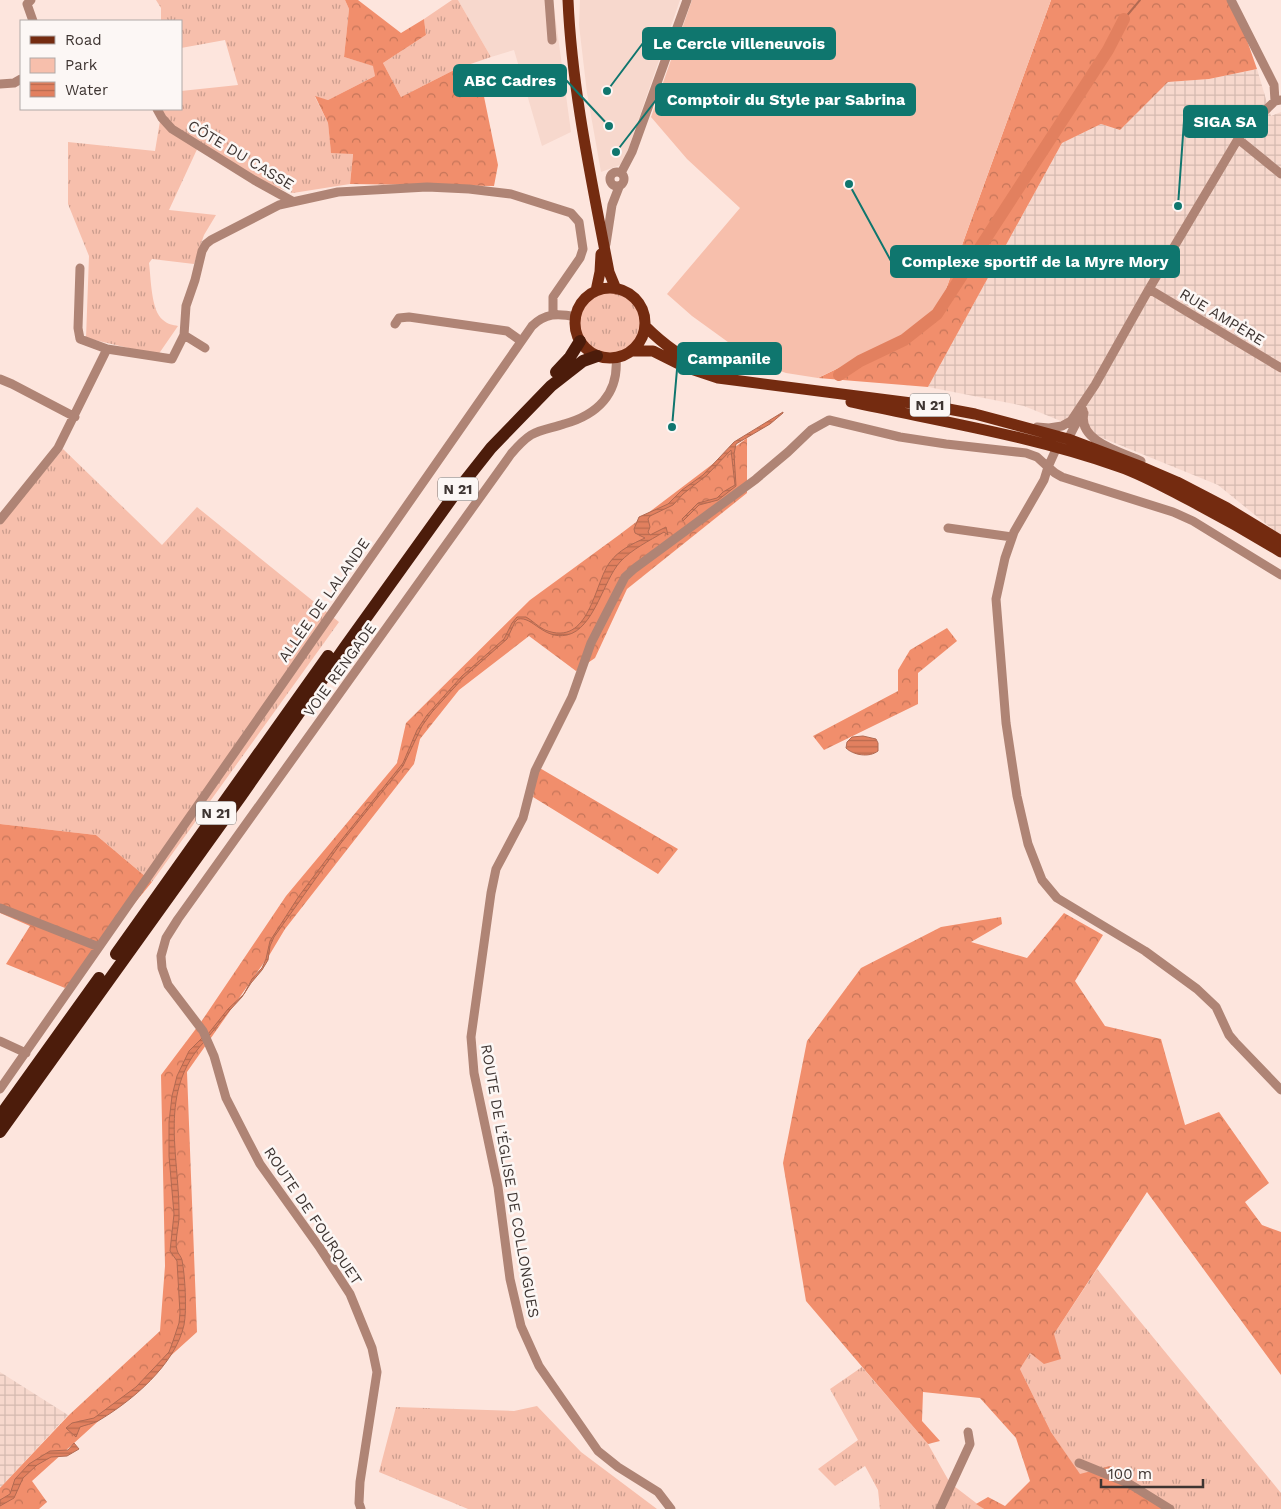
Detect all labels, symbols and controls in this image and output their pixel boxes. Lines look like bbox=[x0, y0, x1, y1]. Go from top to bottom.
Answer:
legend bbox=[20, 20, 182, 110]
callout: Le Cercle villeneuvois bbox=[643, 28, 835, 59]
text: Road bbox=[65, 31, 102, 49]
text: Le Cercle villeneuvois bbox=[653, 34, 826, 53]
text: Park bbox=[65, 56, 98, 74]
callout: ABC Cadres bbox=[454, 65, 566, 96]
text: ABC Cadres bbox=[464, 71, 556, 90]
text: Water bbox=[65, 81, 108, 99]
callout: Comptoir du Style par Sabrina bbox=[656, 84, 915, 115]
text: Comptoir du Style par Sabrina bbox=[667, 90, 906, 109]
callout: SIGA SA bbox=[1184, 106, 1267, 137]
text: SIGA SA bbox=[1193, 112, 1257, 131]
street label: CÔTE DU CASSE bbox=[185, 115, 298, 194]
callout: Complexe sportif de la Myre Mory bbox=[891, 246, 1179, 277]
text: Complexe sportif de la Myre Mory bbox=[901, 252, 1169, 271]
street label: RUE AMPÈRE bbox=[1176, 285, 1268, 349]
callout: Campanile bbox=[678, 343, 781, 374]
text: Campanile bbox=[687, 349, 771, 368]
road number: N 21 bbox=[910, 394, 950, 416]
road number: N 21 bbox=[438, 478, 478, 500]
street label: ALLÉE DE LALANDE bbox=[275, 535, 373, 665]
street label: VOIE RENGADE bbox=[300, 620, 380, 720]
road number: N 21 bbox=[196, 801, 236, 824]
street label: ROUTE DE L’ÉGLISE DE COLLONGUES bbox=[477, 1043, 543, 1319]
street label: ROUTE DE FOURQUET bbox=[260, 1144, 366, 1288]
scale bar bbox=[1101, 1456, 1204, 1488]
text: 100 m bbox=[1108, 1465, 1152, 1483]

